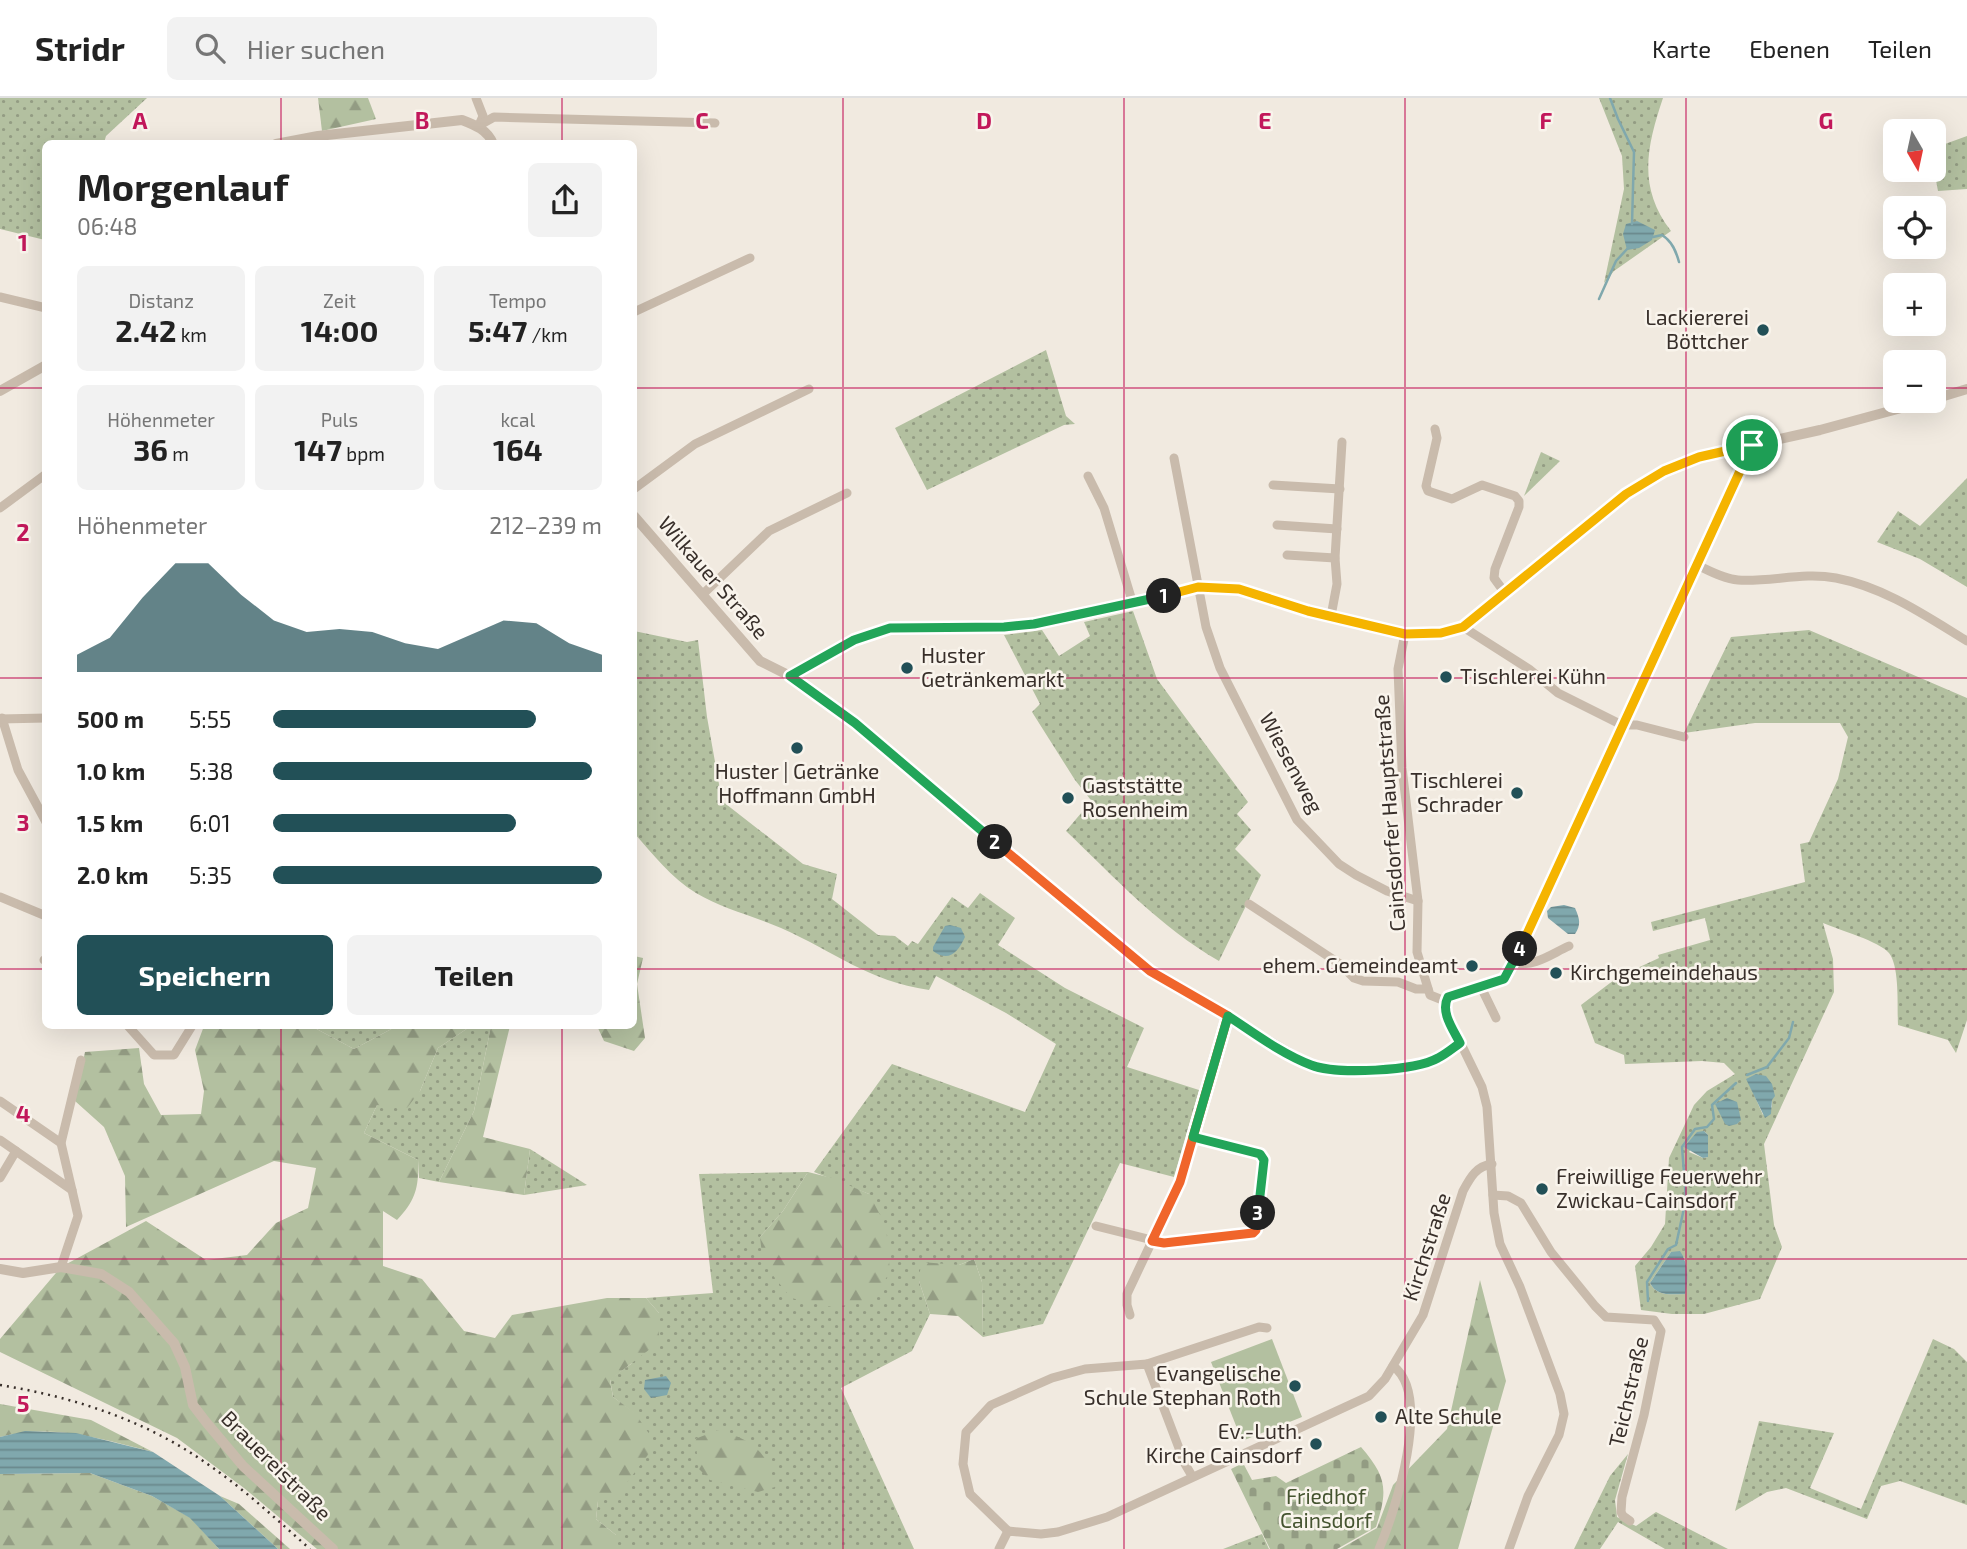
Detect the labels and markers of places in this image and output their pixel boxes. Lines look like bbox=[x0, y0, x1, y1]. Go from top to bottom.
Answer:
place label: Lackiererei Böttcher bbox=[1645, 304, 1750, 353]
marker: Lackiererei Böttcher bbox=[1755, 322, 1771, 338]
pin bbox=[1722, 415, 1782, 475]
pin: 1 bbox=[1146, 578, 1182, 614]
place label: Huster Getränkemarkt bbox=[921, 642, 1064, 691]
marker: Huster Getränkemarkt bbox=[899, 660, 915, 676]
place label: Tischlerei Kühn bbox=[1460, 663, 1606, 688]
marker: Tischlerei Kühn bbox=[1438, 669, 1454, 685]
marker: Huster | Getränke Hoffmann GmbH bbox=[789, 740, 805, 756]
place label: Huster | Getränke Hoffmann GmbH bbox=[715, 758, 879, 807]
place label: Tischlerei Schrader bbox=[1410, 767, 1504, 816]
place label: Gaststätte Rosenheim bbox=[1082, 772, 1188, 821]
marker: Tischlerei Schrader bbox=[1509, 785, 1525, 801]
marker: Gaststätte Rosenheim bbox=[1060, 790, 1076, 806]
pin: 2 bbox=[978, 824, 1012, 860]
pin: 4 bbox=[1502, 932, 1538, 966]
place label: ehem. Gemeindeamt bbox=[1263, 952, 1458, 977]
marker: ehem. Gemeindeamt bbox=[1464, 958, 1480, 974]
place label: Kirchgemeindehaus bbox=[1570, 959, 1758, 984]
marker: Kirchgemeindehaus bbox=[1548, 965, 1564, 981]
place label: Freiwillige Feuerwehr Zwickau-Cainsdorf bbox=[1556, 1163, 1763, 1212]
marker: Freiwillige Feuerwehr Zwickau-Cainsdorf bbox=[1534, 1181, 1550, 1197]
pin: 3 bbox=[1240, 1196, 1276, 1230]
place label: Evangelische Schule Stephan Roth bbox=[1084, 1360, 1281, 1409]
marker: Evangelische Schule Stephan Roth bbox=[1287, 1378, 1303, 1394]
place label: Alte Schule bbox=[1395, 1403, 1502, 1428]
marker: Alte Schule bbox=[1373, 1409, 1389, 1425]
place label: Ev.-Luth. Kirche Cainsdorf bbox=[1146, 1418, 1303, 1467]
marker: Ev.-Luth. Kirche Cainsdorf bbox=[1308, 1436, 1324, 1452]

